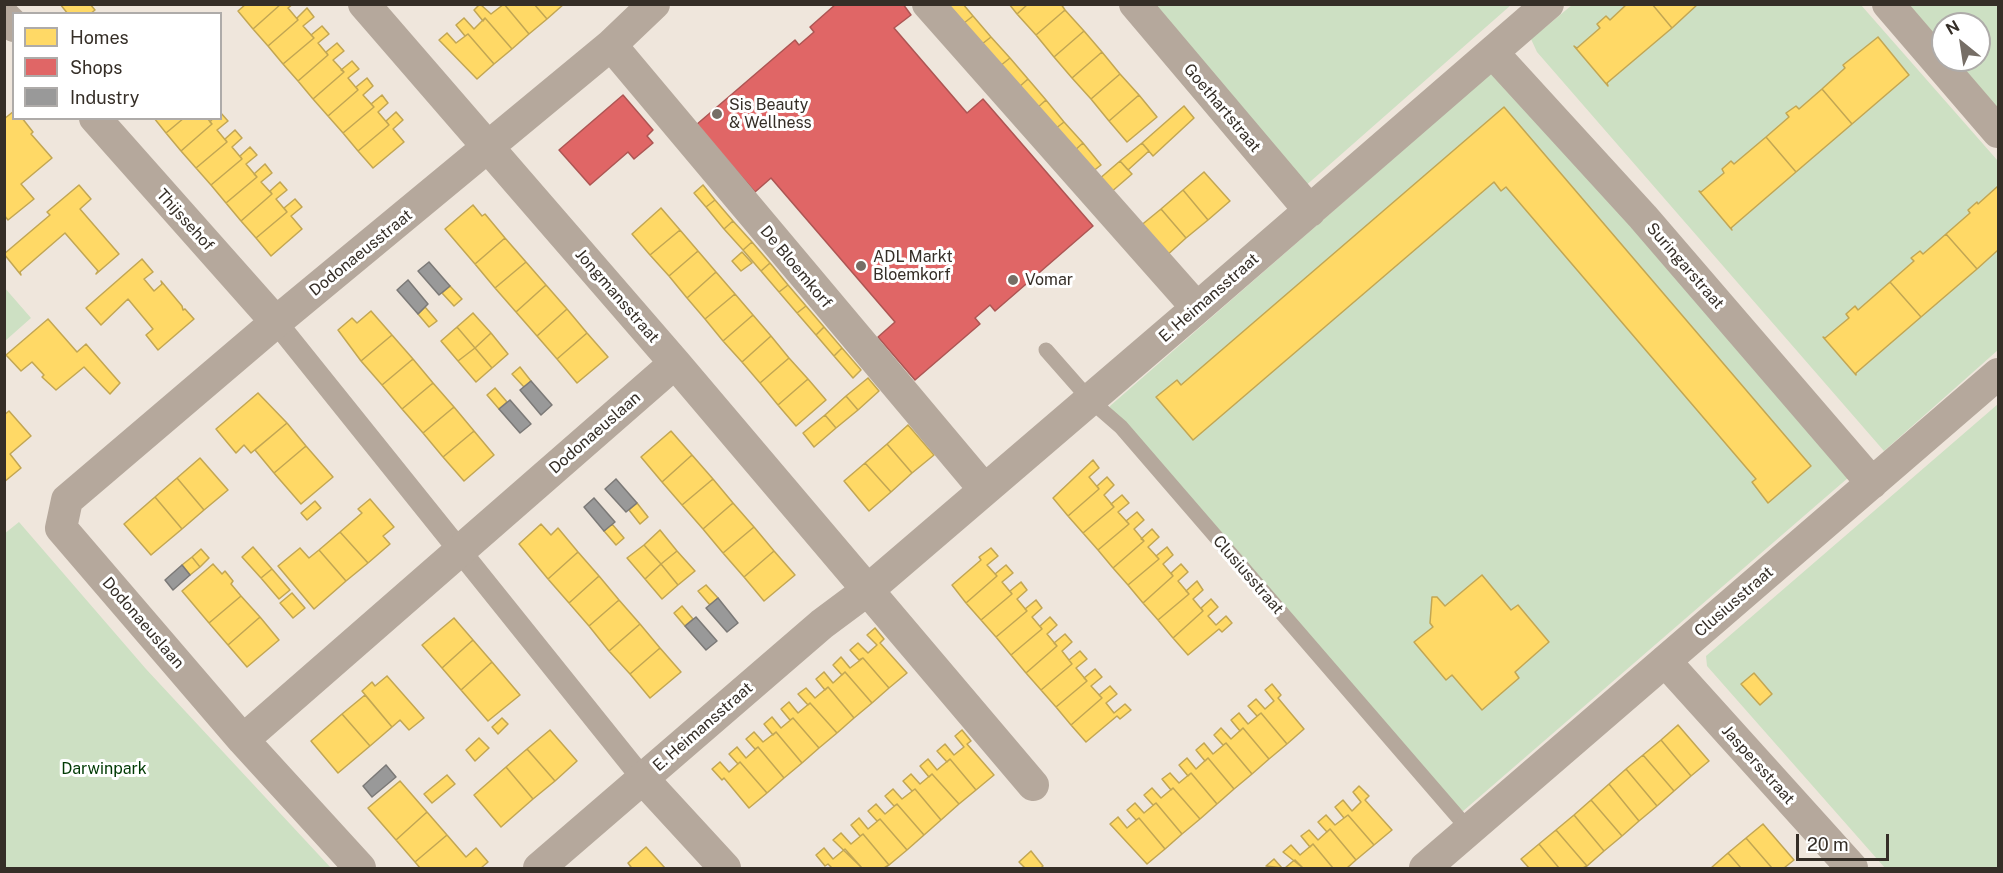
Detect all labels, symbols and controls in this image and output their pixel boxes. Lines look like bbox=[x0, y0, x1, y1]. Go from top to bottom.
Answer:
legend bbox=[12, 12, 222, 120]
north arrow bbox=[1931, 12, 1991, 72]
text: N bbox=[1943, 16, 1963, 39]
text: Homes bbox=[70, 27, 129, 48]
text: Shops bbox=[70, 57, 122, 78]
street label: Goethartstraat bbox=[1179, 60, 1265, 156]
text: Industry bbox=[70, 87, 139, 108]
place label: Sis Beauty & Wellness bbox=[729, 95, 812, 133]
marker: Sis Beauty & Wellness bbox=[710, 107, 724, 121]
street label: Thijssehof bbox=[152, 185, 218, 255]
street label: Dodonaeusstraat bbox=[306, 206, 416, 300]
street label: Suringarstraat bbox=[1642, 219, 1728, 313]
street label: De Bloemkorf bbox=[756, 222, 836, 312]
street label: Jongmansstraat bbox=[571, 245, 663, 347]
place label: ADL Markt Bloemkorf bbox=[873, 247, 953, 285]
street label: E. Heimansstraat bbox=[1155, 249, 1263, 347]
marker: ADL Markt Bloemkorf bbox=[854, 259, 868, 273]
place label: Vomar bbox=[1025, 270, 1073, 290]
marker: Vomar bbox=[1006, 273, 1020, 287]
street label: Dodonaeuslaan bbox=[545, 388, 645, 478]
street label: Clusiusstraat bbox=[1209, 532, 1287, 618]
street label: Clusiusstraat bbox=[1691, 563, 1777, 641]
street label: Dodonaeuslaan bbox=[98, 573, 188, 673]
street label: E. Heimansstraat bbox=[649, 678, 757, 776]
street label: Jaspersstraat bbox=[1718, 722, 1798, 808]
park label: Darwinpark bbox=[61, 759, 147, 779]
scale bar bbox=[1799, 822, 1892, 860]
text: 20 m bbox=[1807, 834, 1849, 855]

